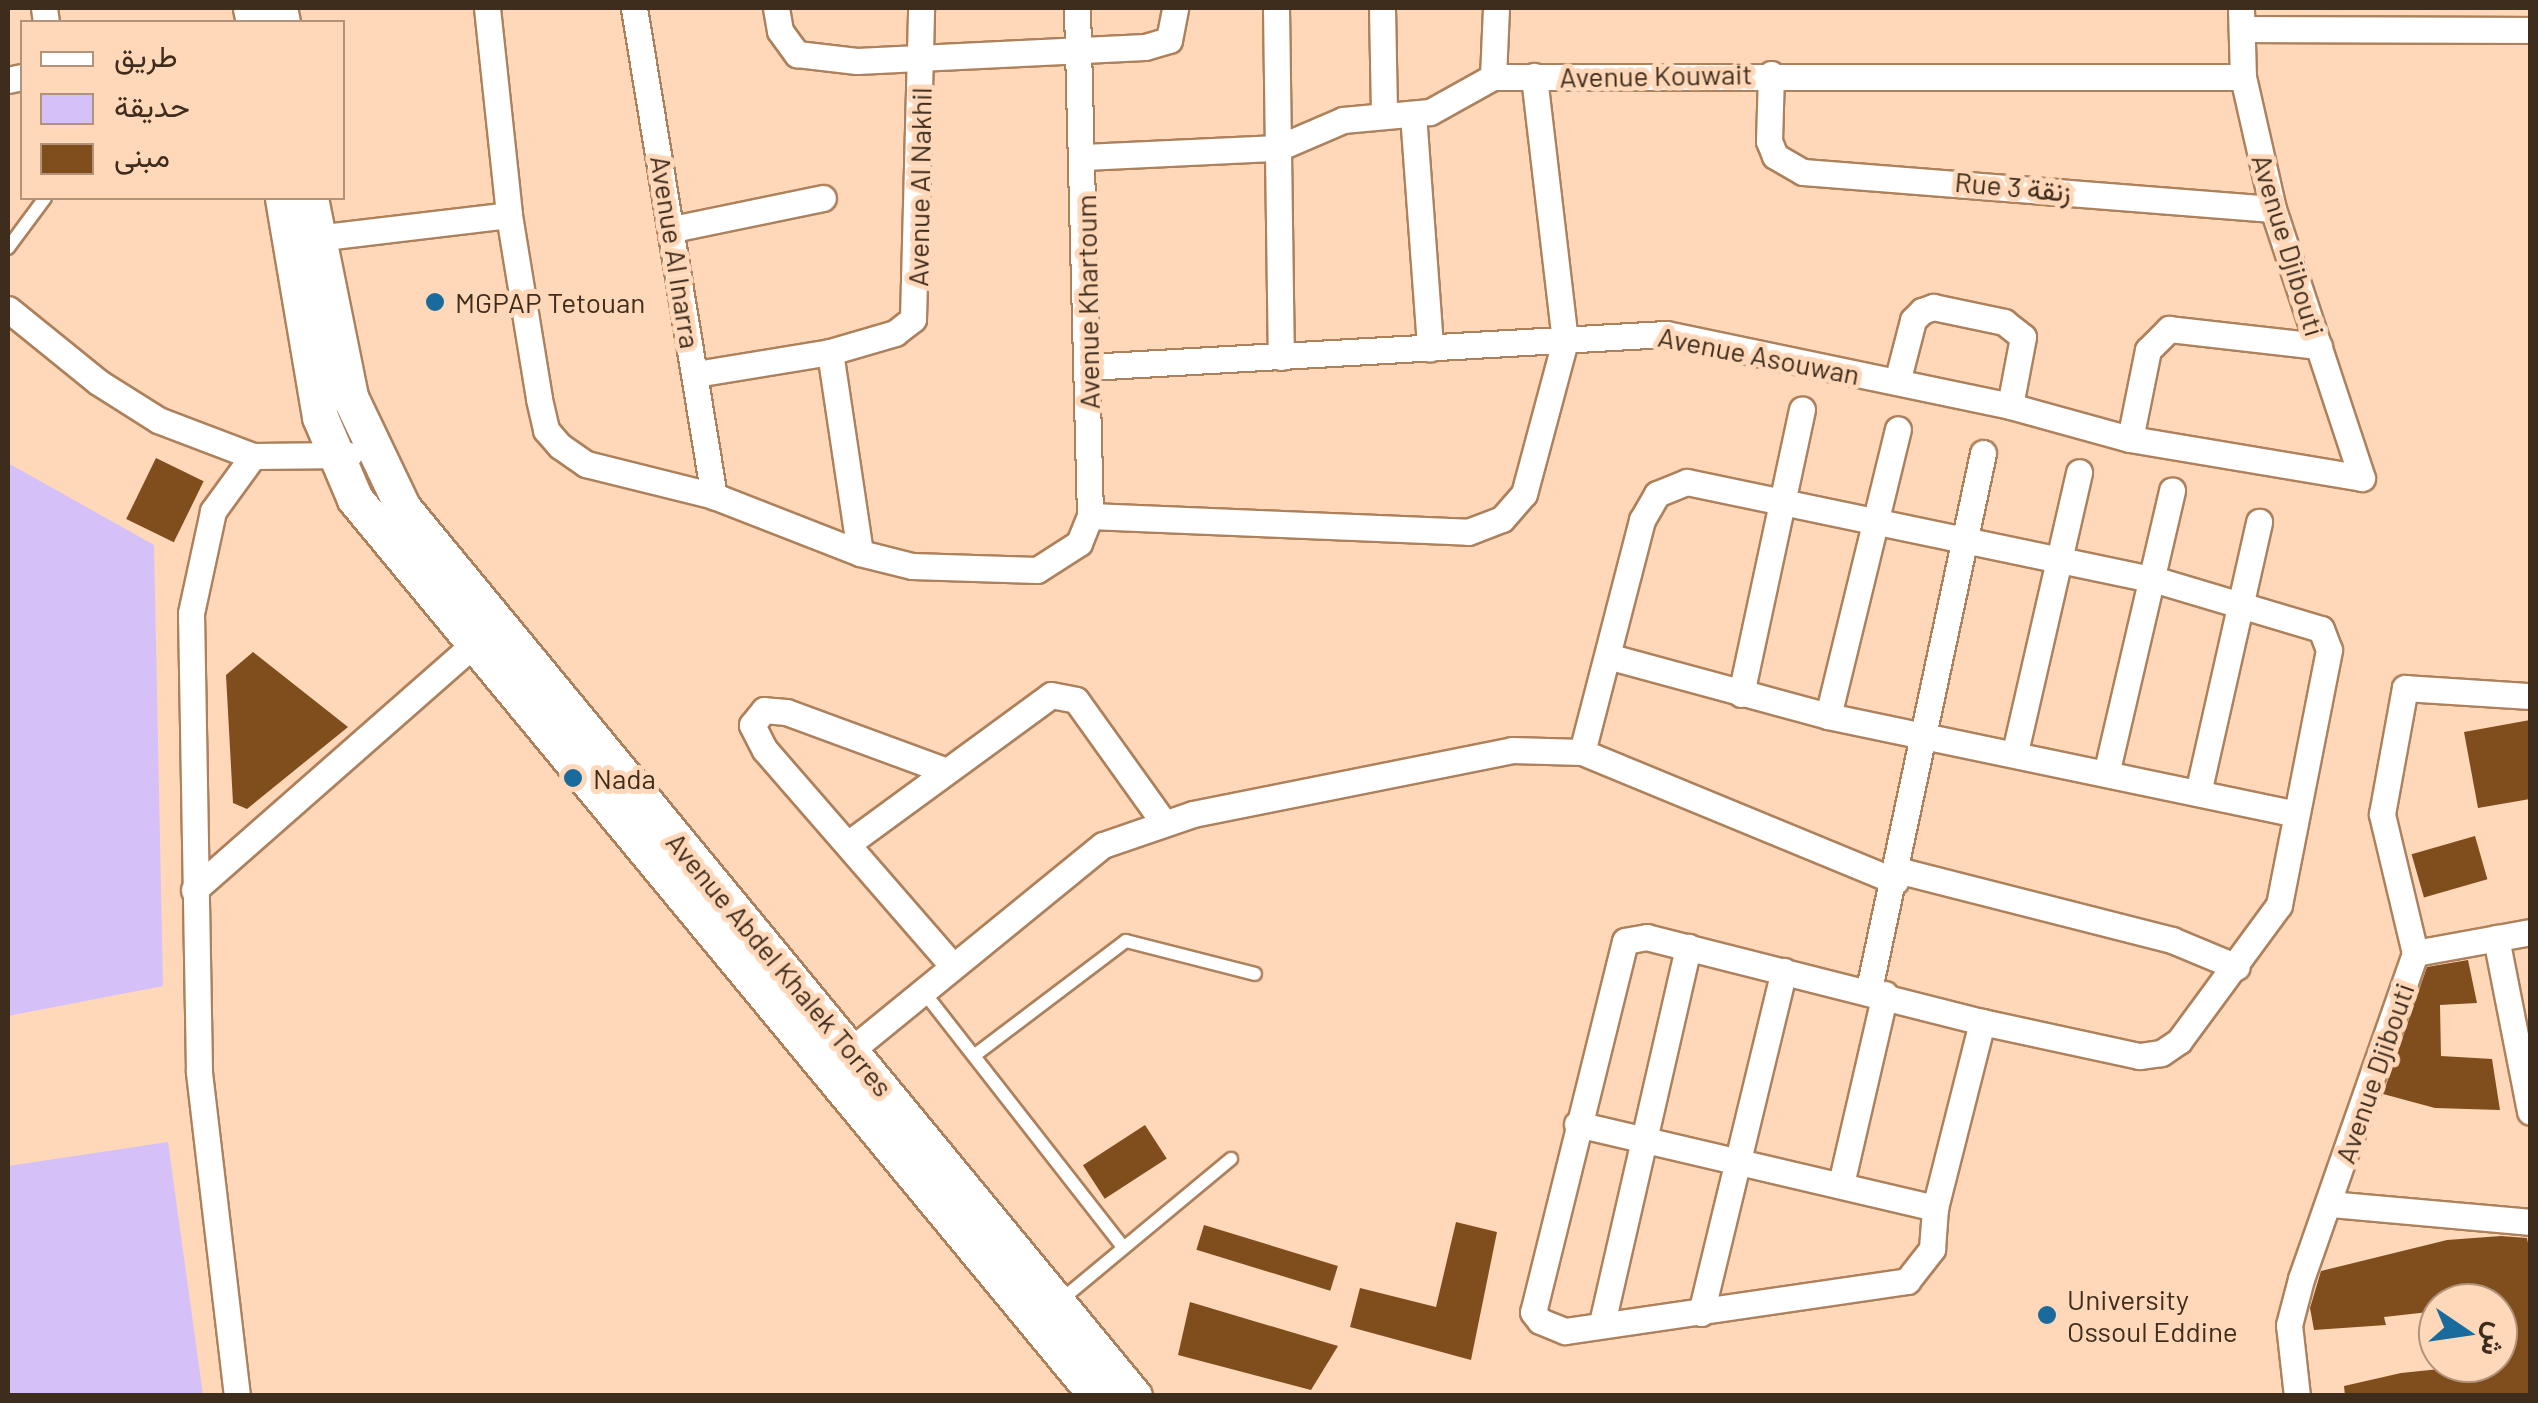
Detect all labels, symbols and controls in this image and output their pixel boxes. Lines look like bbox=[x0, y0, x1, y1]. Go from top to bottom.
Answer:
legend bbox=[20, 20, 345, 200]
text: طريق bbox=[114, 37, 178, 73]
street label: Avenue Kouwait bbox=[1559, 57, 1753, 93]
text: حديقة bbox=[114, 87, 190, 123]
street label: Avenue Al Nakhil bbox=[900, 87, 938, 287]
text: مبنى bbox=[114, 137, 170, 173]
street label: Avenue Djibouti bbox=[2245, 150, 2333, 340]
street label: Avenue Al Inarra bbox=[644, 153, 708, 351]
street label: Rue 3 زنقة bbox=[1953, 164, 2073, 208]
street label: Avenue Khartoum bbox=[1068, 194, 1106, 410]
place label: MGPAP Tetouan bbox=[455, 285, 645, 319]
marker: MGPAP Tetouan bbox=[424, 291, 446, 313]
street label: Avenue Asouwan bbox=[1655, 319, 1863, 391]
place label: Nada bbox=[593, 761, 656, 795]
marker: Nada bbox=[562, 767, 584, 789]
street label: Avenue Abdel Khalek Torres bbox=[660, 825, 900, 1103]
street label: Avenue Djibouti bbox=[2327, 978, 2421, 1168]
place label: University Ossoul Eddine bbox=[2067, 1282, 2238, 1348]
north arrow bbox=[2418, 1283, 2518, 1383]
marker: University Ossoul Eddine bbox=[2036, 1304, 2058, 1326]
text: ش bbox=[2475, 1319, 2516, 1360]

